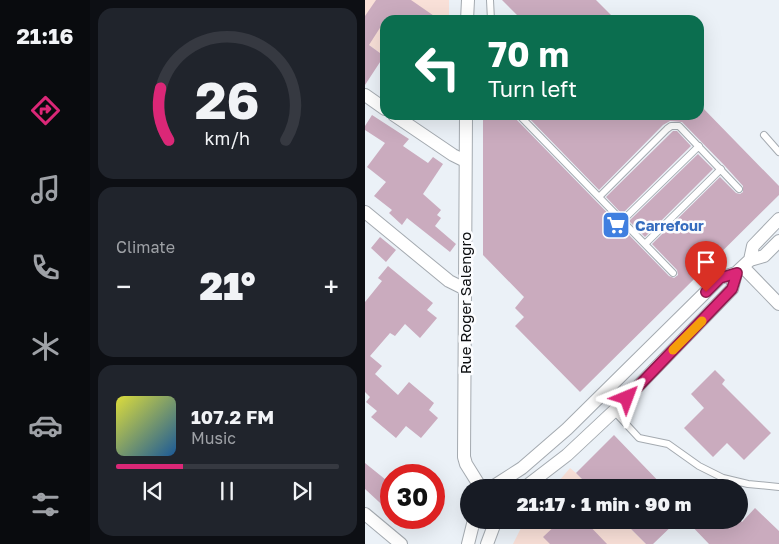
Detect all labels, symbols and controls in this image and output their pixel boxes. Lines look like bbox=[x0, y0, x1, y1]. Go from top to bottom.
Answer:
text: 21:16 bbox=[16, 22, 74, 49]
text: 70 m bbox=[488, 33, 569, 75]
icon: left bbox=[405, 35, 470, 100]
text: 26 bbox=[195, 68, 260, 130]
text: Turn left bbox=[488, 75, 577, 102]
icon: directions bbox=[28, 93, 63, 128]
text: km/h bbox=[205, 127, 250, 149]
icon: music bbox=[28, 172, 63, 207]
supermarket icon: Carrefour bbox=[601, 210, 631, 240]
place label: Carrefour bbox=[635, 216, 704, 234]
street label: Rue Roger Salengro bbox=[456, 232, 474, 374]
text: Climate bbox=[116, 237, 175, 257]
pin bbox=[685, 241, 727, 292]
icon: arrive bbox=[692, 248, 720, 276]
icon: phone bbox=[28, 250, 63, 285]
text: 21° bbox=[200, 263, 255, 308]
text: − bbox=[116, 270, 131, 303]
text: + bbox=[324, 270, 339, 303]
icon: climate bbox=[28, 329, 63, 364]
position arrow bbox=[600, 371, 652, 423]
text: 107.2 FM bbox=[191, 405, 274, 428]
icon: car bbox=[28, 408, 63, 443]
text: Music bbox=[191, 428, 236, 448]
speed limit sign: 30 bbox=[380, 464, 445, 529]
icon: previous bbox=[139, 477, 167, 505]
icon: pause bbox=[213, 477, 241, 505]
icon: next bbox=[288, 477, 316, 505]
icon: filters bbox=[28, 487, 63, 522]
text: 21:17 · 1 min · 90 m bbox=[517, 492, 691, 515]

